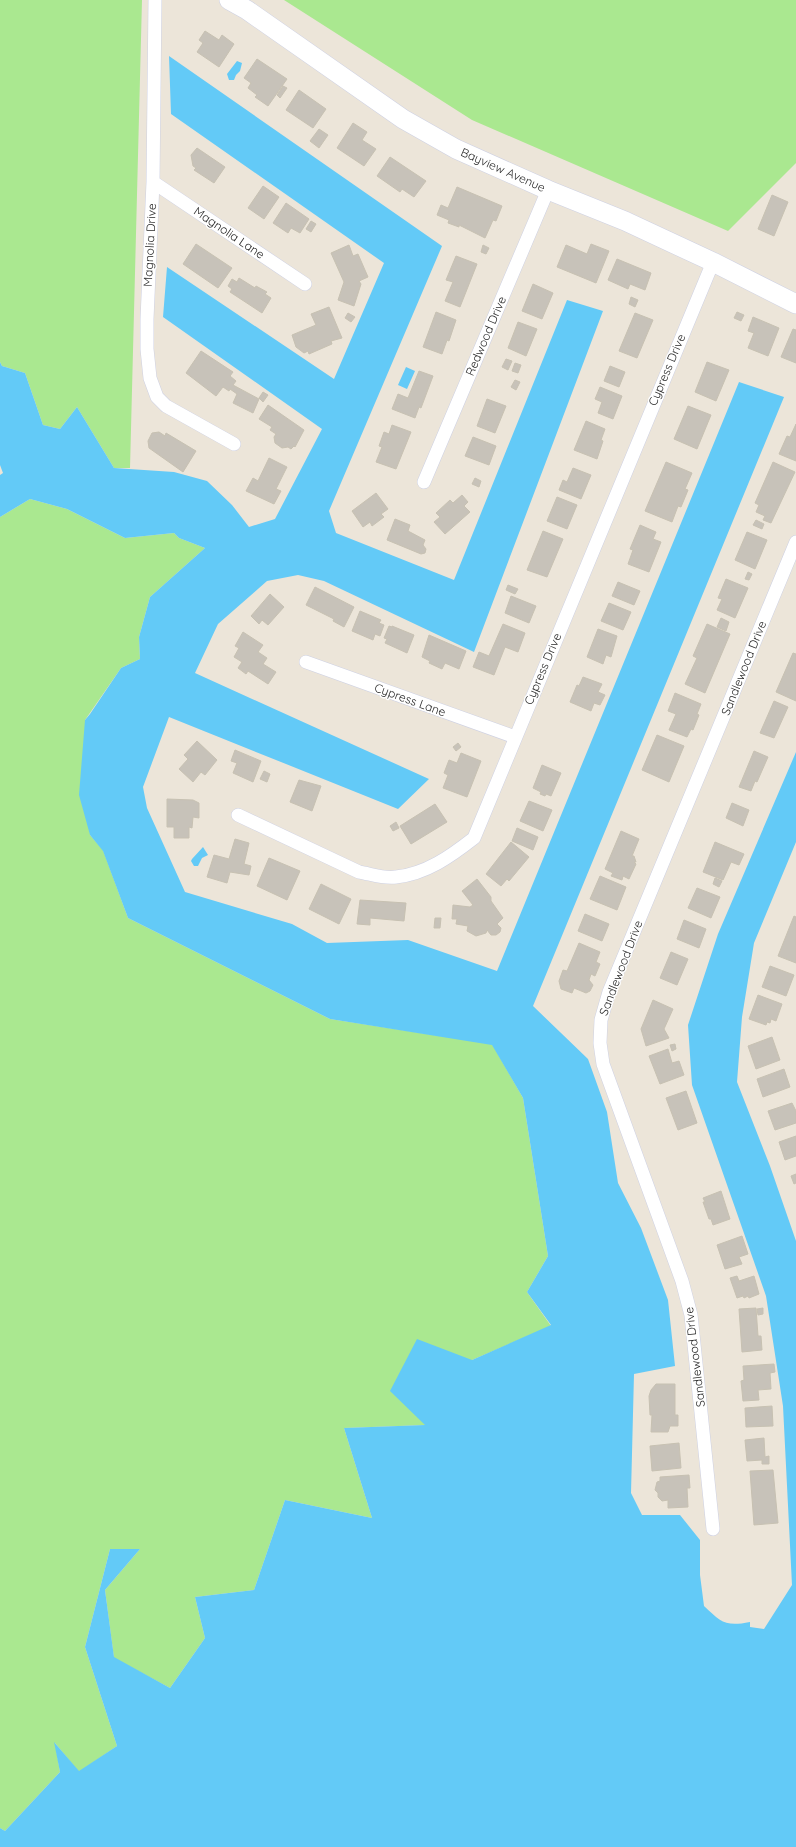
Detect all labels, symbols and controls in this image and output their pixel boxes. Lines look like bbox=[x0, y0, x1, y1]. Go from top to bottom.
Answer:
street label: Bayview Avenue bbox=[459, 144, 548, 195]
street label: Magnolia Drive bbox=[140, 203, 159, 287]
street label: Magnolia Lane bbox=[191, 203, 268, 262]
street label: Redwood Drive bbox=[462, 294, 509, 378]
street label: Cypress Drive bbox=[645, 331, 688, 408]
street label: Sandlewood Drive bbox=[718, 618, 769, 717]
street label: Cypress Drive bbox=[521, 630, 564, 707]
street label: Cypress Lane bbox=[372, 680, 448, 719]
street label: Sandlewood Drive bbox=[596, 918, 646, 1017]
street label: Sandlewood Drive bbox=[681, 1306, 708, 1408]

